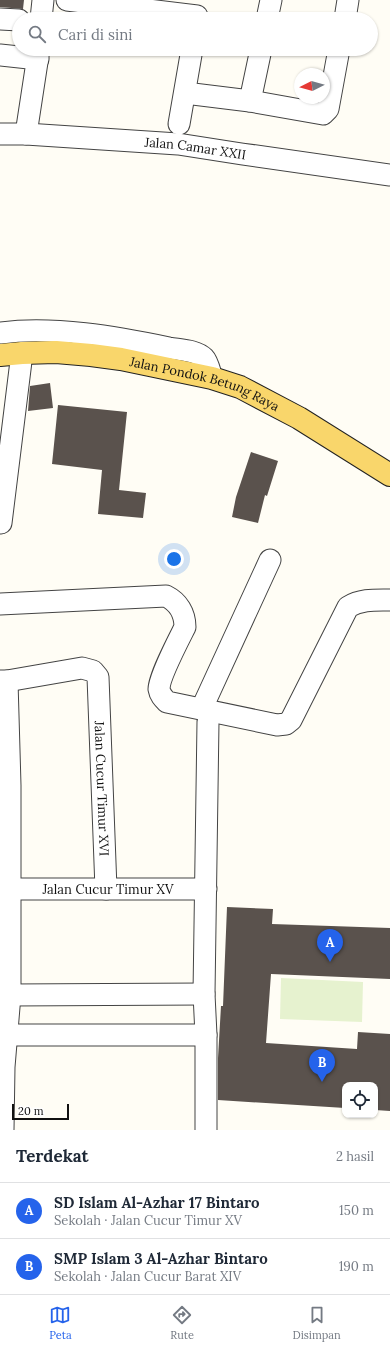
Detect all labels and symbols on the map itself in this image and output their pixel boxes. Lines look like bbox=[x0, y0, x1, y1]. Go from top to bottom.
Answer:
north arrow bbox=[294, 68, 330, 104]
street label: Jalan Camar XXII bbox=[143, 133, 247, 163]
street label: Jalan Pondok Betung Raya bbox=[127, 352, 283, 415]
your location bbox=[164, 549, 184, 569]
street label: Jalan Cucur Timur XVI bbox=[91, 720, 113, 857]
street label: Jalan Cucur Timur XV bbox=[41, 881, 174, 898]
pin: A bbox=[317, 929, 343, 962]
pin: B bbox=[309, 1049, 335, 1082]
scale bar bbox=[12, 1102, 69, 1121]

